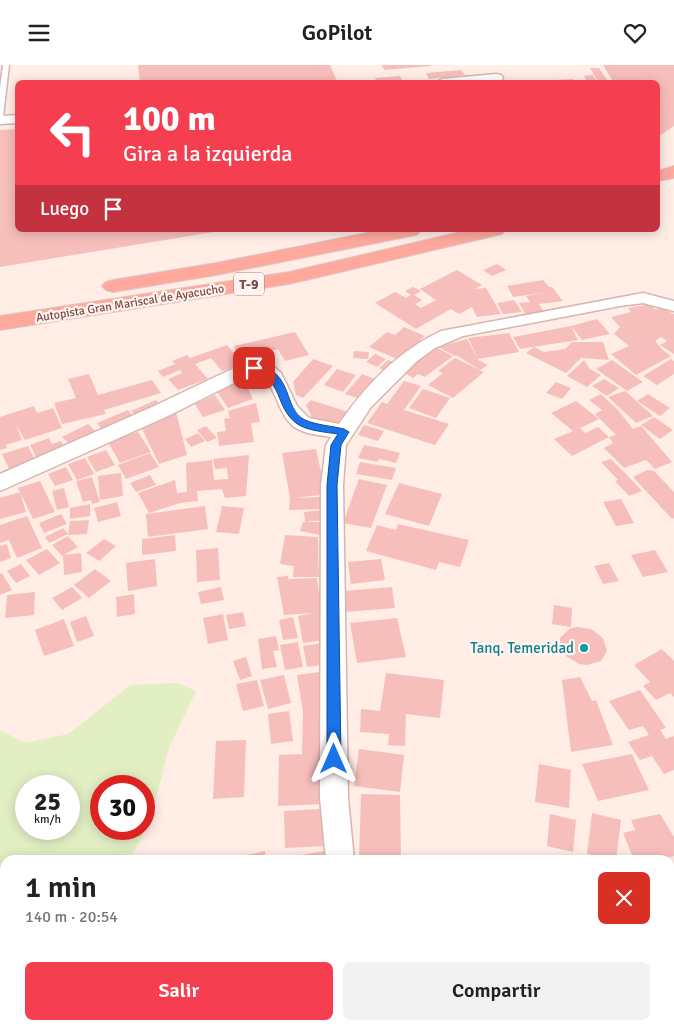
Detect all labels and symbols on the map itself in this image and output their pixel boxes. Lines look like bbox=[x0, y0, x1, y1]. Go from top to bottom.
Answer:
road number: T-9 bbox=[234, 273, 264, 295]
street label: Autopista Gran Mariscal de Ayacucho bbox=[35, 281, 225, 326]
pin bbox=[233, 347, 275, 389]
place label: Tanq. Temeridad bbox=[470, 639, 574, 657]
marker: Tanq. Temeridad bbox=[578, 642, 590, 654]
position arrow bbox=[307, 732, 359, 784]
speed limit sign: 30 bbox=[90, 775, 155, 840]

